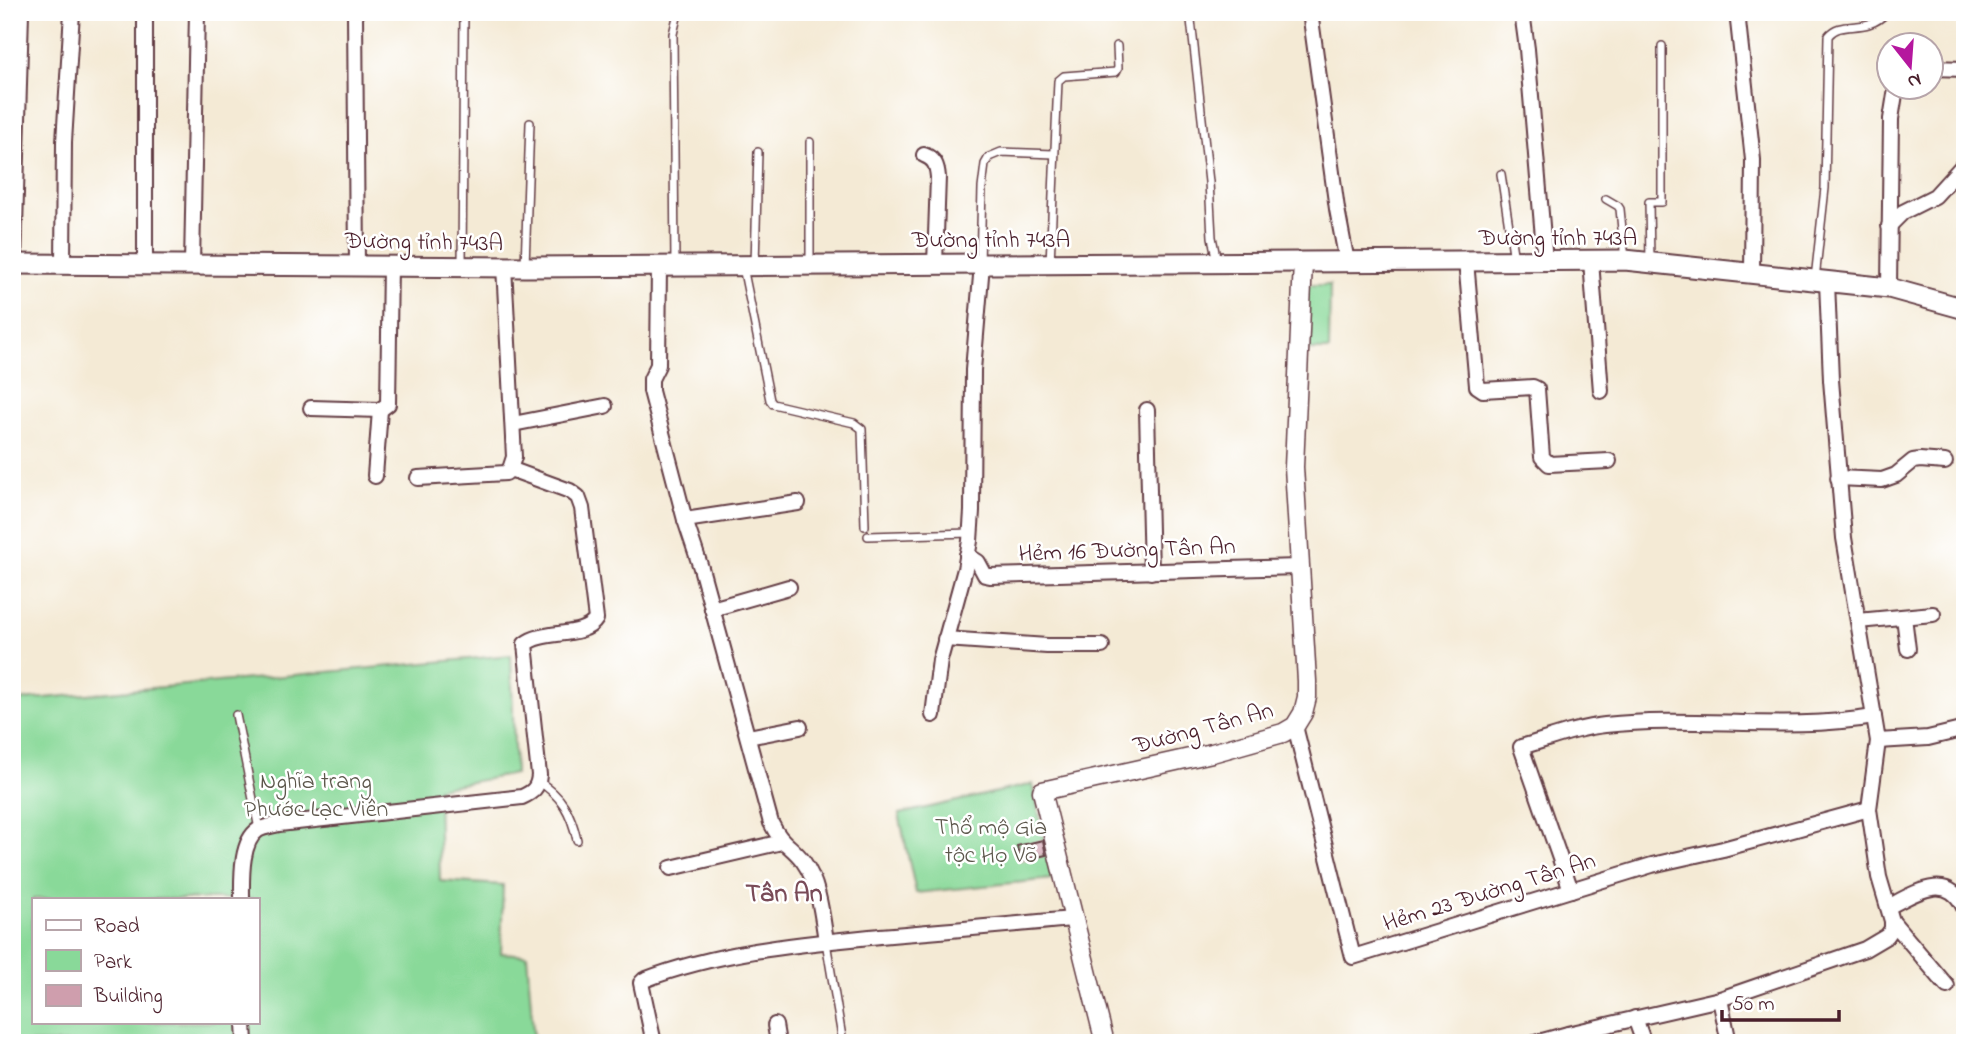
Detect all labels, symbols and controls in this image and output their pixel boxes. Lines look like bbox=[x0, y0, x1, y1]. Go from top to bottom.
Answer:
north arrow bbox=[1876, 32, 1946, 102]
text: N bbox=[1904, 65, 1924, 95]
street label: Đường tỉnh 743A bbox=[1478, 222, 1637, 257]
street label: Đường tỉnh 743A bbox=[911, 224, 1070, 259]
street label: Đường tỉnh 743A bbox=[343, 225, 503, 262]
street label: Hẻm 16 Đường Tân An bbox=[1018, 530, 1236, 573]
street label: Đường Tân An bbox=[1129, 694, 1278, 765]
park label: Nghĩa trang Phước Lạc Viên bbox=[244, 765, 388, 828]
park label: Thổ mộ Gia tộc Họ Võ bbox=[935, 811, 1047, 874]
street label: Hẻm 23 Đường Tân An bbox=[1379, 844, 1600, 942]
district label: Tân An bbox=[745, 876, 823, 914]
legend bbox=[32, 898, 259, 1024]
text: Road bbox=[94, 912, 140, 942]
text: Park bbox=[94, 948, 133, 978]
scale bar bbox=[1722, 978, 1839, 1022]
text: Building bbox=[93, 982, 163, 1014]
text: 50 m bbox=[1732, 990, 1775, 1020]

